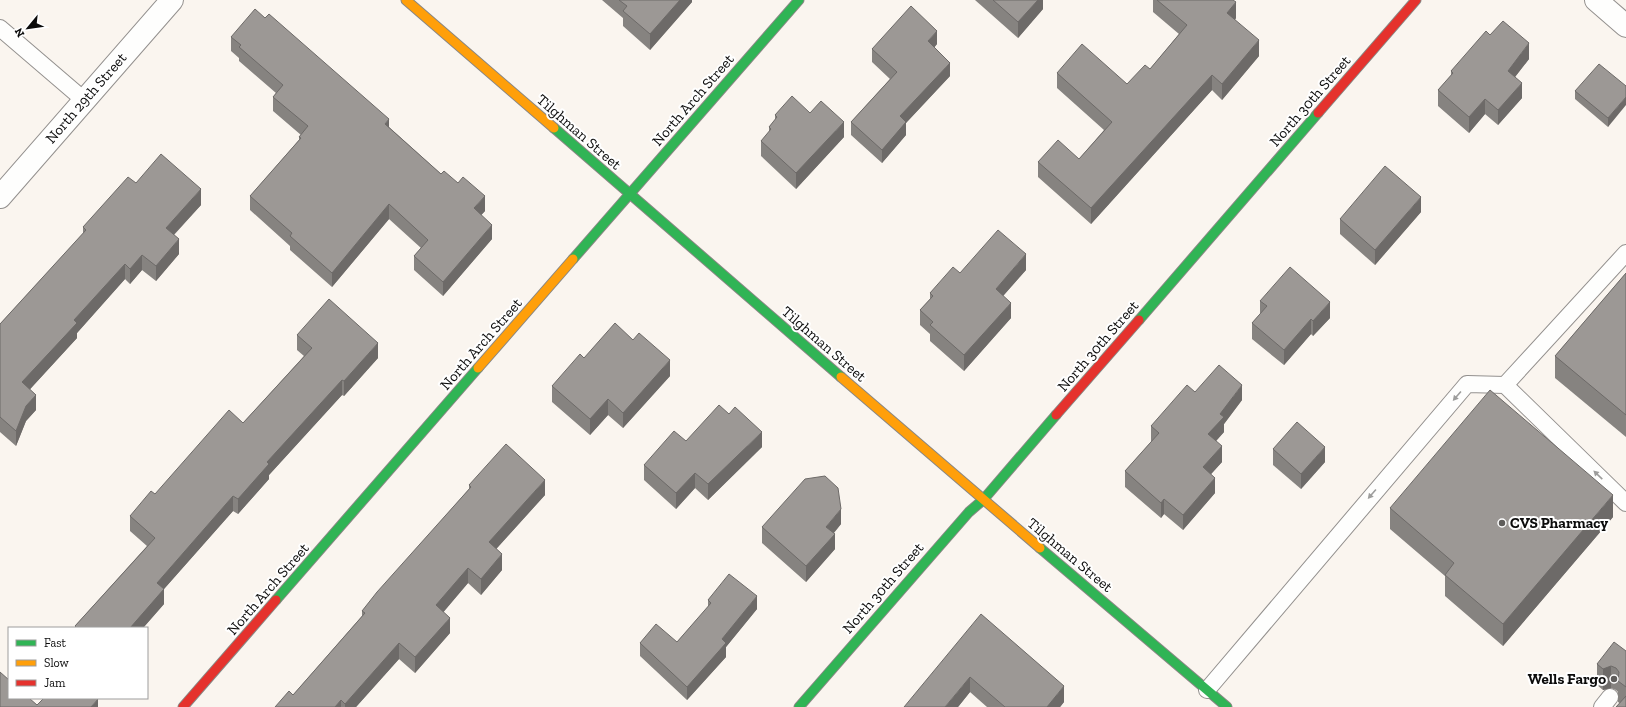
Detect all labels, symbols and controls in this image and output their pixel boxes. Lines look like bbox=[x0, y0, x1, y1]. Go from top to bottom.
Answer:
north arrow bbox=[8, 8, 48, 48]
text: N bbox=[12, 25, 27, 39]
street label: North 29th Street bbox=[42, 49, 131, 147]
street label: North Arch Street bbox=[648, 50, 738, 150]
street label: North 30th Street bbox=[1266, 51, 1355, 150]
street label: Tilghman Street bbox=[533, 90, 625, 174]
street label: North Arch Street bbox=[436, 294, 526, 394]
street label: North 30th Street bbox=[1054, 296, 1143, 395]
street label: Tilghman Street bbox=[778, 302, 870, 386]
one-way arrow bbox=[1453, 391, 1462, 401]
one-way arrow bbox=[1593, 471, 1603, 480]
one-way arrow bbox=[1368, 489, 1377, 500]
street label: Tilghman Street bbox=[1024, 514, 1117, 596]
place label: CVS Pharmacy bbox=[1510, 514, 1608, 532]
marker: CVS Pharmacy bbox=[1497, 518, 1507, 528]
street label: North 30th Street bbox=[839, 538, 928, 637]
street label: North Arch Street bbox=[223, 539, 313, 639]
legend bbox=[8, 627, 148, 699]
text: Fast bbox=[44, 636, 67, 650]
text: Slow bbox=[44, 656, 70, 670]
place label: Wells Fargo bbox=[1528, 670, 1606, 688]
marker: Wells Fargo bbox=[1609, 674, 1619, 684]
text: Jam bbox=[44, 676, 66, 690]

